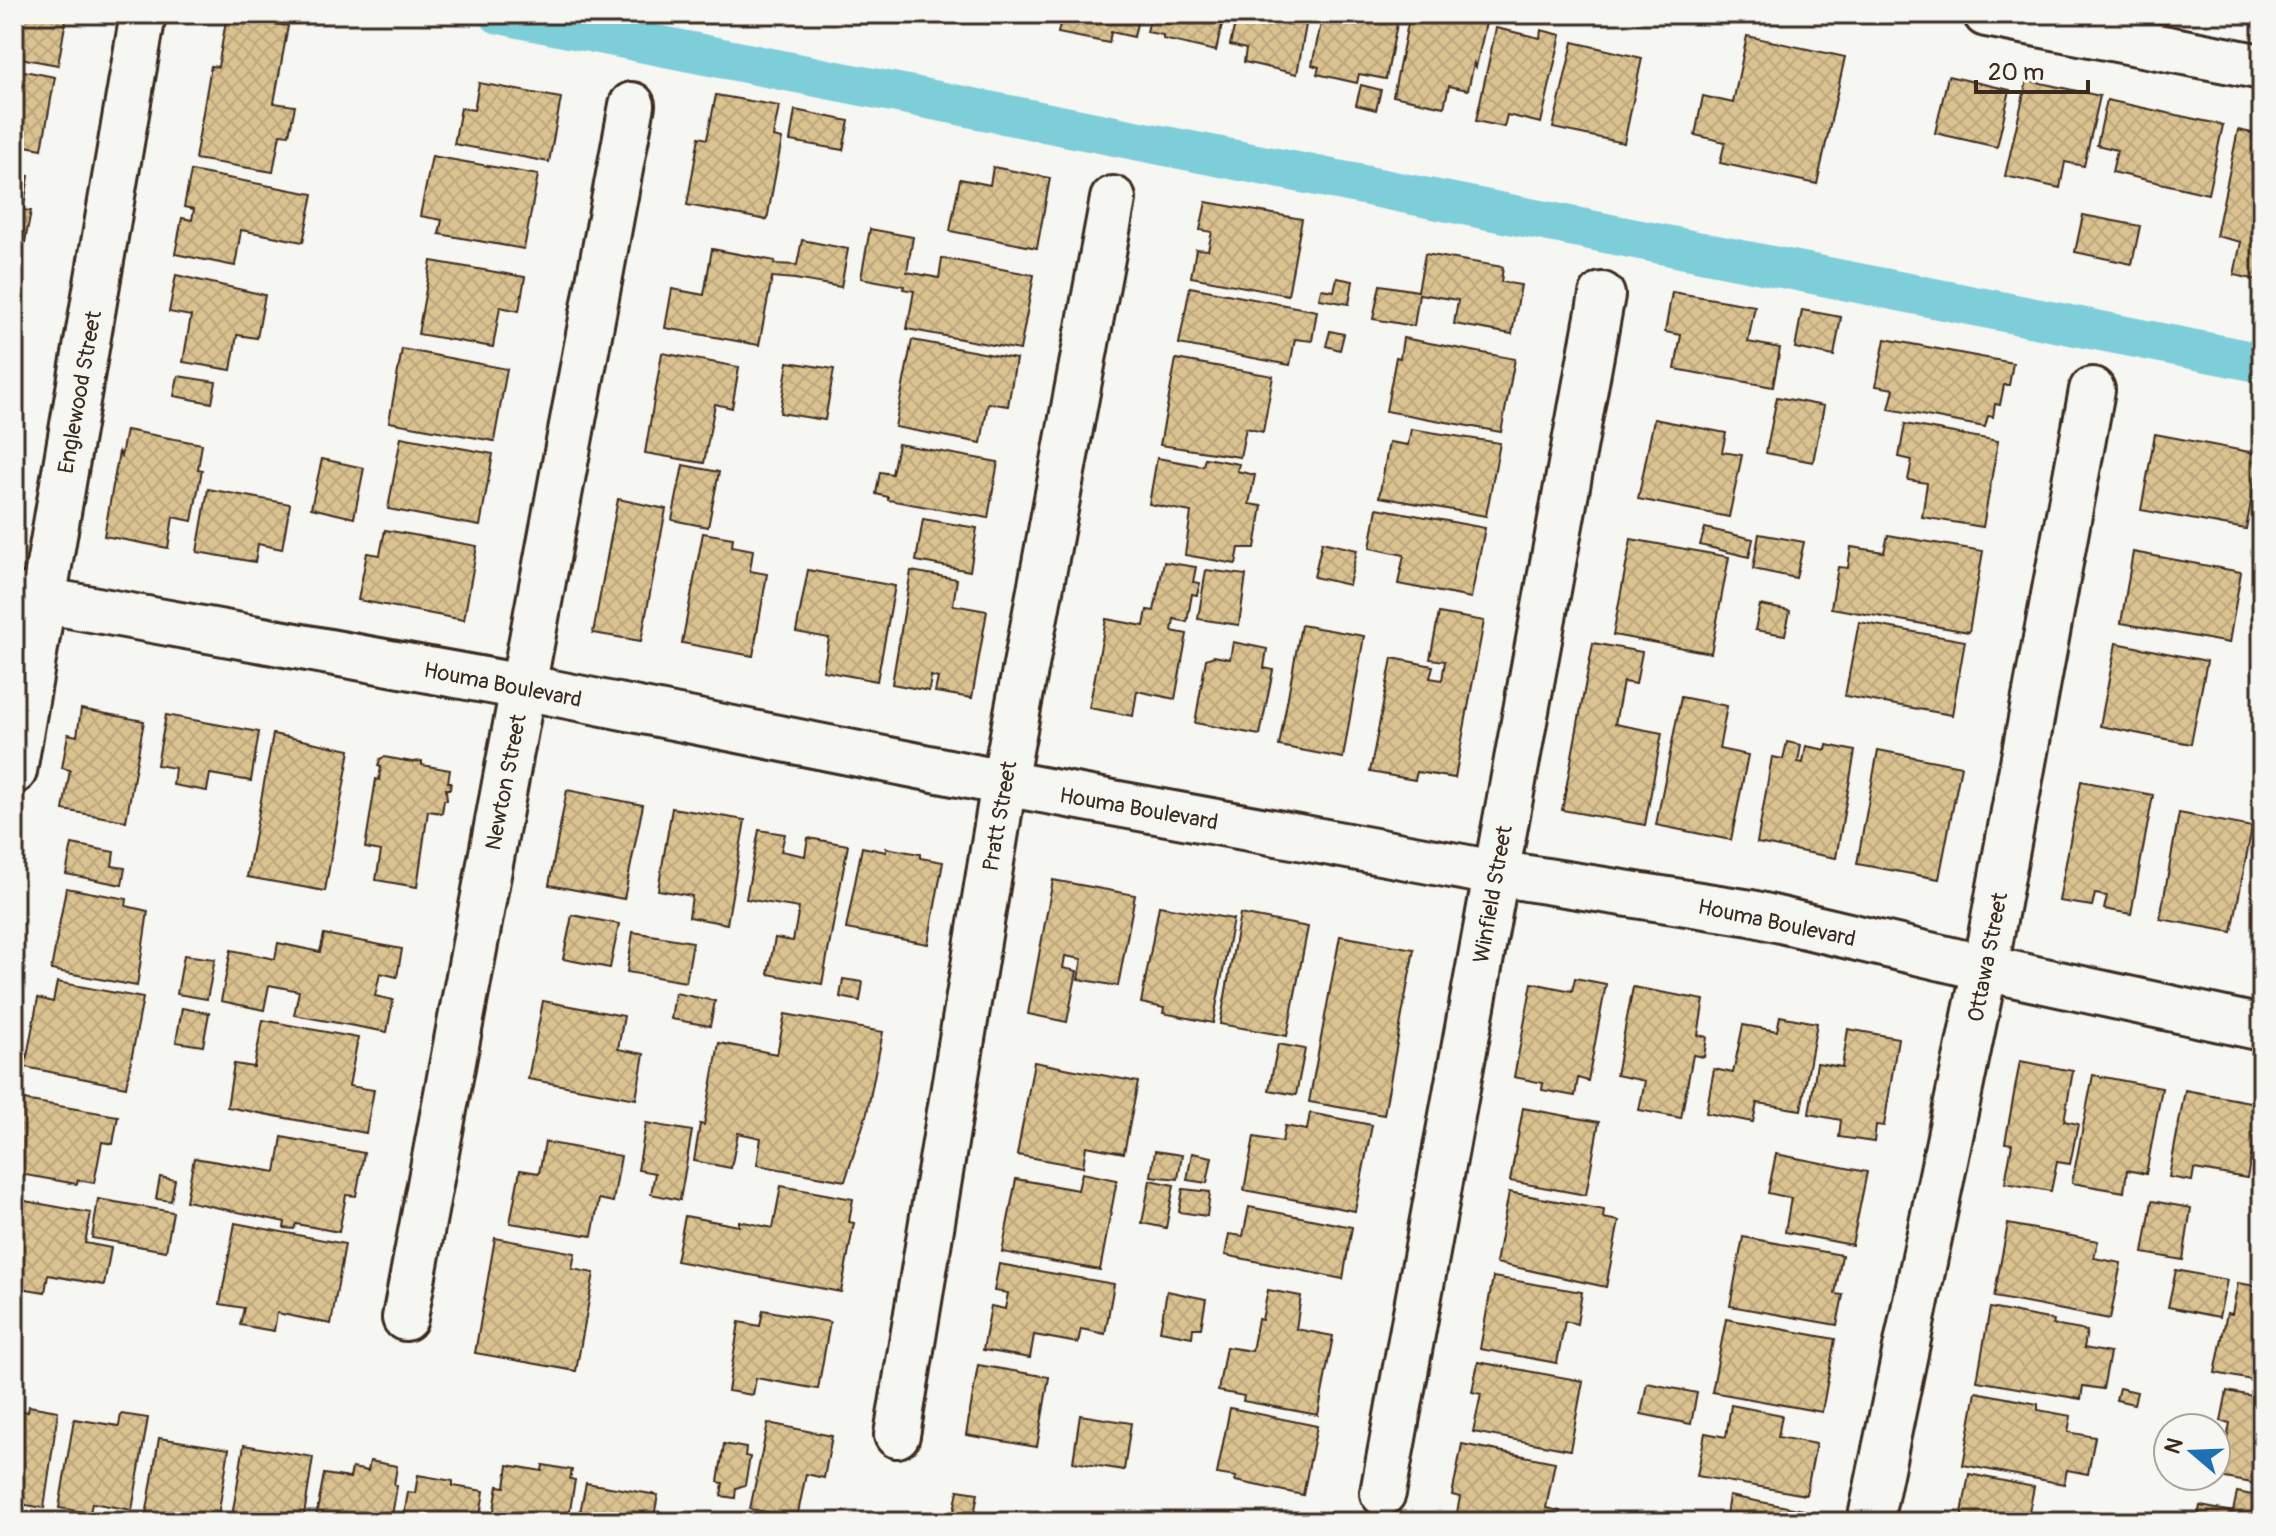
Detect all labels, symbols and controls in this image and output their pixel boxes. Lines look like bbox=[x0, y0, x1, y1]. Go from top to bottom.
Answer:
scale bar bbox=[1976, 44, 2088, 94]
text: 20 m bbox=[1988, 58, 2044, 87]
street label: Englewood Street bbox=[52, 308, 108, 476]
street label: Houma Boulevard bbox=[421, 656, 584, 714]
street label: Newton Street bbox=[479, 712, 533, 853]
street label: Pratt Street bbox=[977, 759, 1023, 873]
street label: Houma Boulevard bbox=[1057, 781, 1220, 837]
street label: Winfield Street bbox=[1467, 823, 1519, 965]
street label: Ottawa Street bbox=[1962, 890, 2014, 1024]
street label: Houma Boulevard bbox=[1695, 893, 1858, 953]
north arrow bbox=[2152, 1412, 2232, 1492]
text: N bbox=[2158, 1434, 2190, 1457]

